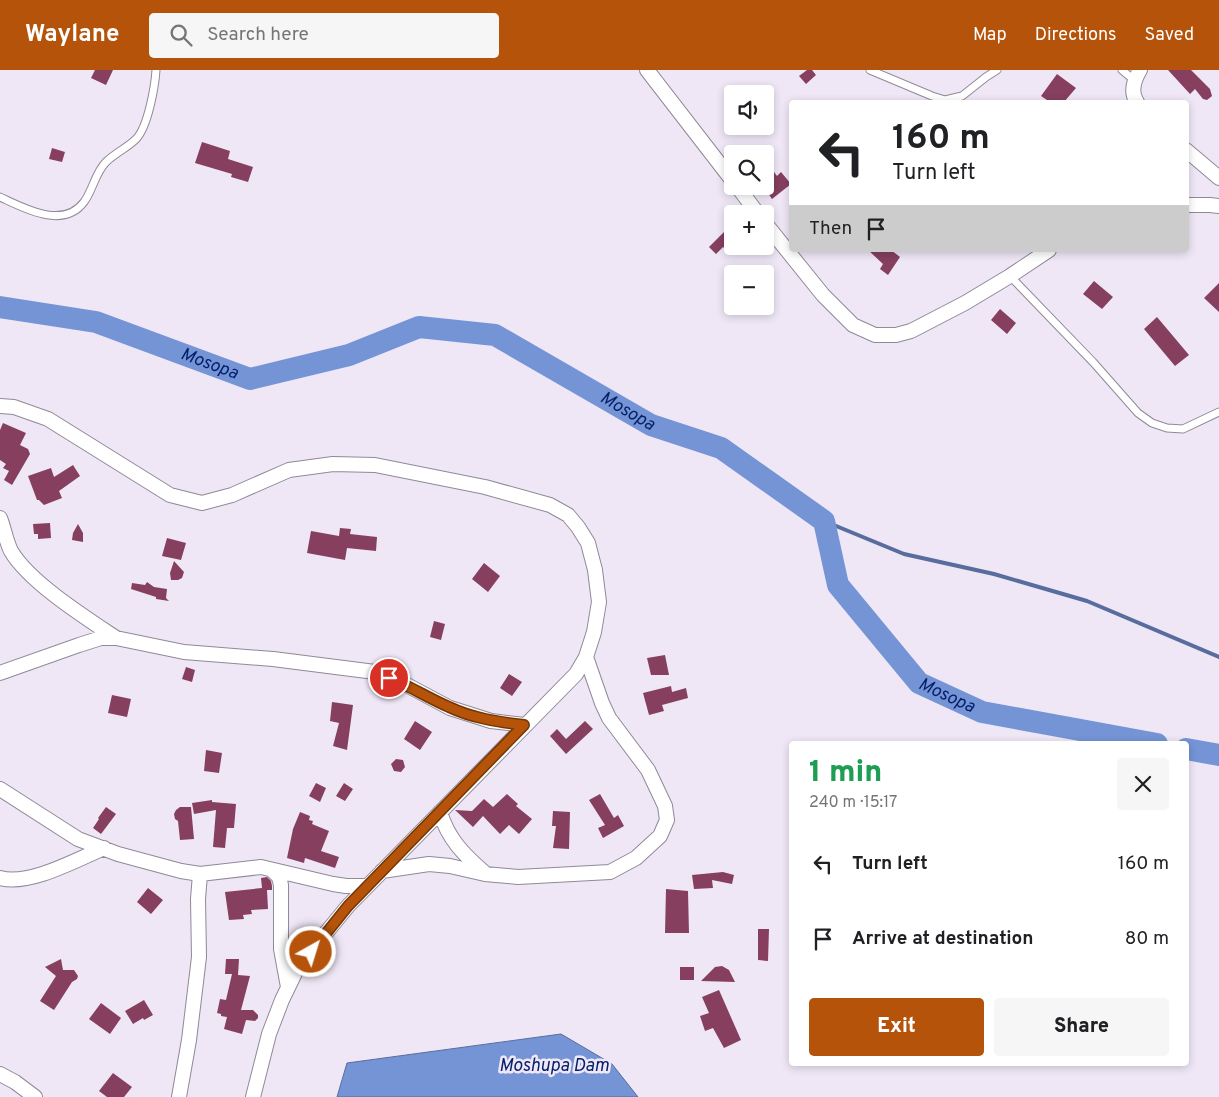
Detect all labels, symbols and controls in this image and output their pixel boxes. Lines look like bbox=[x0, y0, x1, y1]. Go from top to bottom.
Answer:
search box bbox=[149, 13, 499, 58]
text: Waylane bbox=[25, 20, 119, 50]
icon: search bbox=[167, 21, 195, 49]
text: Search here bbox=[207, 23, 309, 47]
text: Map bbox=[973, 24, 1007, 47]
text: Directions bbox=[1035, 24, 1117, 47]
text: Saved bbox=[1145, 24, 1194, 47]
map controls bbox=[724, 85, 774, 315]
button: sound bbox=[724, 85, 774, 135]
text: 160 m bbox=[892, 117, 990, 161]
icon: left bbox=[809, 120, 874, 185]
button: search bbox=[724, 145, 774, 195]
text: Turn left bbox=[892, 160, 975, 187]
button: + bbox=[724, 205, 774, 255]
icon: arrive bbox=[862, 215, 890, 243]
text: Then bbox=[809, 217, 852, 241]
button: − bbox=[724, 265, 774, 315]
water label: Mosopa bbox=[177, 343, 242, 385]
water label: Mosopa bbox=[596, 387, 660, 437]
pin bbox=[368, 657, 410, 699]
icon: arrive bbox=[375, 664, 403, 692]
water label: Mosopa bbox=[915, 673, 979, 719]
text: 1 min bbox=[809, 755, 882, 792]
button: close bbox=[1117, 758, 1169, 810]
text: 240 m · 15:17 bbox=[809, 793, 897, 813]
icon: left bbox=[809, 850, 837, 878]
text: Turn left bbox=[852, 852, 928, 876]
text: 160 m bbox=[1118, 852, 1169, 876]
position arrow bbox=[284, 925, 336, 977]
icon: arrive bbox=[809, 925, 837, 953]
text: Arrive at destination bbox=[852, 927, 1033, 951]
text: 80 m bbox=[1125, 927, 1169, 951]
button: Exit bbox=[809, 998, 984, 1056]
button: Share bbox=[994, 998, 1169, 1056]
water label: Moshupa Dam bbox=[499, 1055, 609, 1078]

